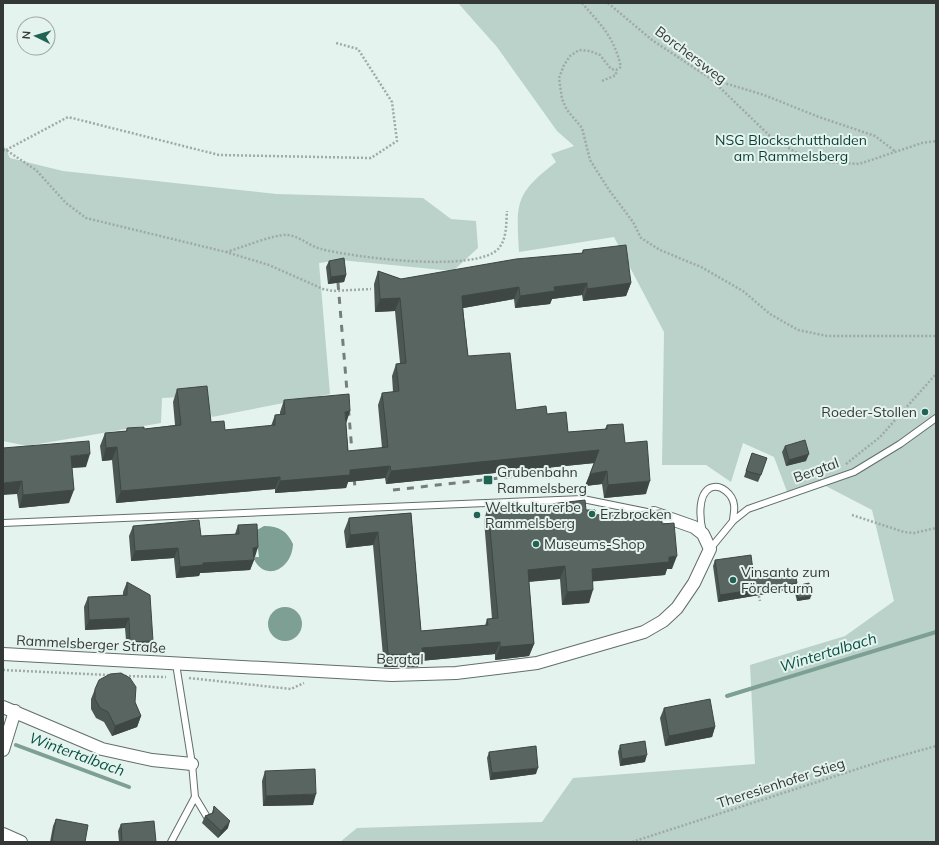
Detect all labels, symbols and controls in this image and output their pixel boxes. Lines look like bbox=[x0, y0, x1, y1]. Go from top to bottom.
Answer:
north arrow bbox=[16, 16, 56, 56]
street label: Borchersweg bbox=[652, 22, 730, 88]
text: N bbox=[19, 30, 33, 40]
park label: NSG Blockschutthalden am Rammelsberg bbox=[715, 131, 867, 165]
place label: Roeder-Stollen bbox=[821, 403, 917, 421]
marker: Roeder-Stollen bbox=[920, 407, 930, 417]
street label: Bergtal bbox=[791, 453, 841, 487]
place label: Grubenbahn Rammelsberg bbox=[497, 463, 587, 497]
marker: Grubenbahn Rammelsberg bbox=[482, 474, 494, 486]
place label: Weltkulturerbe Rammelsberg bbox=[485, 498, 581, 532]
place label: Erzbrocken bbox=[600, 505, 672, 523]
marker: Erzbrocken bbox=[587, 509, 597, 519]
marker: Weltkulturerbe Rammelsberg bbox=[472, 510, 482, 520]
place label: Museums-Shop bbox=[544, 535, 645, 553]
marker: Museums-Shop bbox=[531, 539, 541, 549]
place label: Vinsanto zum Förderturm bbox=[741, 563, 830, 597]
marker: Vinsanto zum Förderturm bbox=[728, 575, 738, 585]
water label: Wintertalbach bbox=[777, 628, 879, 676]
street label: Rammelsberger Straße bbox=[16, 631, 166, 657]
street label: Bergtal bbox=[376, 650, 424, 668]
water label: Wintertalbach bbox=[27, 728, 128, 780]
street label: Theresienhofer Stieg bbox=[715, 754, 847, 812]

